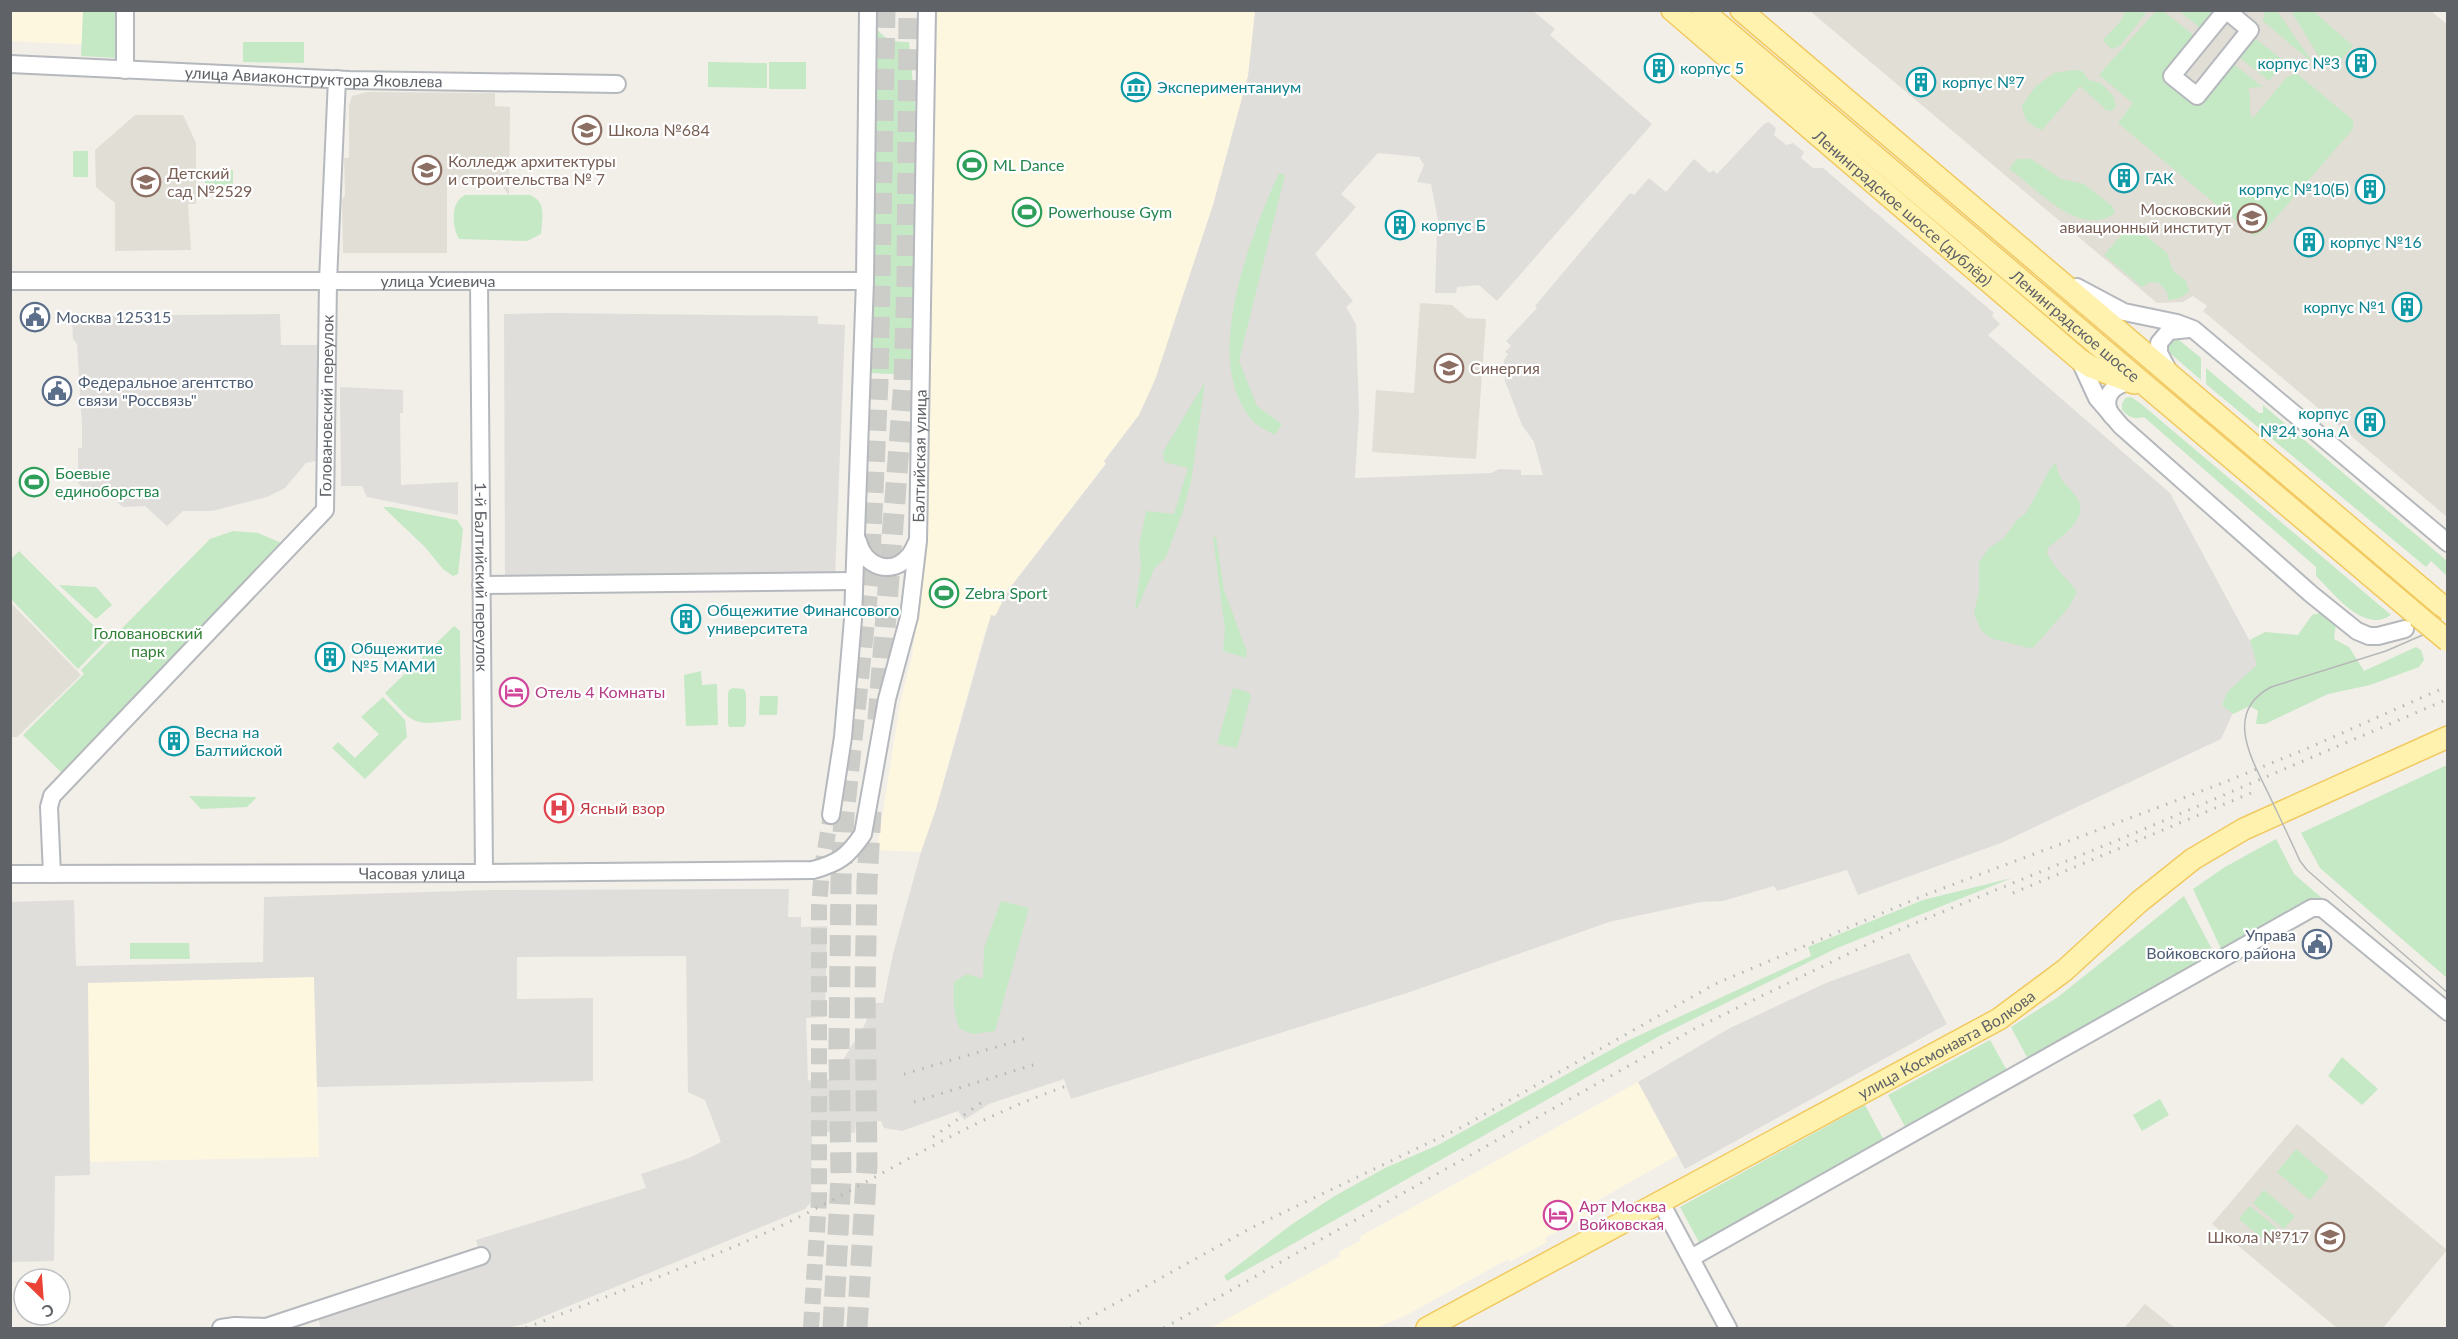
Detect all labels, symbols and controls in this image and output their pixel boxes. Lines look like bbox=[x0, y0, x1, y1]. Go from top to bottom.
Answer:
building icon: корпус №3 bbox=[2345, 47, 2377, 79]
building icon: корпус 5 bbox=[1643, 52, 1675, 84]
place label: корпус №3 bbox=[2257, 53, 2340, 72]
place label: корпус 5 bbox=[1680, 58, 1744, 77]
street label: улица Авиаконструктора Яковлева bbox=[184, 62, 443, 90]
building icon: корпус №7 bbox=[1905, 66, 1937, 98]
museum icon: Экспериментаниум bbox=[1120, 71, 1152, 103]
place label: корпус №7 bbox=[1942, 72, 2025, 91]
place label: Экспериментаниум bbox=[1157, 77, 1301, 96]
school or university icon: Школа №684 bbox=[571, 114, 603, 146]
place label: Школа №684 bbox=[608, 120, 710, 139]
street label: Ленинградское шоссе (дублёр) bbox=[1809, 125, 1996, 289]
sports icon: ML Dance bbox=[956, 149, 988, 181]
place label: Колледж архитектуры и строительства № 7 bbox=[448, 151, 616, 188]
school or university icon: Колледж архитектуры и строительства № 7 bbox=[411, 154, 443, 186]
place label: ML Dance bbox=[993, 155, 1064, 174]
building icon: ГАК bbox=[2108, 162, 2140, 194]
place label: Детский сад №2529 bbox=[167, 163, 252, 200]
school or university icon: Детский сад №2529 bbox=[130, 166, 162, 198]
place label: ГАК bbox=[2145, 168, 2174, 187]
building icon: корпус №10(Б) bbox=[2354, 173, 2386, 205]
place label: корпус №10(Б) bbox=[2239, 179, 2349, 198]
sports icon: Powerhouse Gym bbox=[1011, 196, 1043, 228]
place label: Московский авиационный институт bbox=[2060, 199, 2231, 236]
place label: Powerhouse Gym bbox=[1048, 202, 1172, 221]
school or university icon: Московский авиационный институт bbox=[2236, 202, 2268, 234]
building icon: корпус Б bbox=[1384, 209, 1416, 241]
place label: корпус Б bbox=[1421, 215, 1486, 234]
building icon: корпус №16 bbox=[2293, 226, 2325, 258]
place label: корпус №16 bbox=[2330, 232, 2422, 251]
street label: Ленинградское шоссе bbox=[2006, 265, 2144, 386]
street label: улица Усиевича bbox=[380, 271, 496, 290]
building icon: корпус №1 bbox=[2391, 291, 2423, 323]
place label: корпус №1 bbox=[2303, 297, 2386, 316]
public building icon: Москва 125315 bbox=[19, 301, 51, 333]
place label: Москва 125315 bbox=[56, 307, 171, 326]
street label: Головановский переулок bbox=[315, 314, 337, 497]
school or university icon: Синергия bbox=[1433, 352, 1465, 384]
place label: Синергия bbox=[1470, 358, 1540, 377]
place label: Федеральное агентство связи "Россвязь" bbox=[78, 372, 254, 409]
public building icon: Федеральное агентство связи "Россвязь" bbox=[41, 375, 73, 407]
street label: Балтийская улица bbox=[908, 389, 930, 523]
place label: корпус №24 зона А bbox=[2260, 403, 2349, 440]
building icon: корпус №24 зона А bbox=[2354, 406, 2386, 438]
place label: Боевые единоборства bbox=[55, 463, 160, 500]
sports icon: Боевые единоборства bbox=[18, 466, 50, 498]
street label: 1-й Балтийский переулок bbox=[472, 482, 492, 673]
sports icon: Zebra Sport bbox=[928, 577, 960, 609]
place label: Zebra Sport bbox=[965, 583, 1048, 602]
place label: Общежитие Финансового университета bbox=[707, 600, 899, 637]
building icon: Общежитие Финансового университета bbox=[670, 603, 702, 635]
park label: Головановский парк bbox=[93, 623, 203, 660]
place label: Общежитие №5 МАМИ bbox=[351, 638, 443, 675]
building icon: Общежитие №5 МАМИ bbox=[314, 641, 346, 673]
hotel icon: Отель 4 Комнаты bbox=[498, 676, 530, 708]
place label: Отель 4 Комнаты bbox=[535, 682, 665, 701]
place label: Весна на Балтийской bbox=[195, 722, 283, 759]
building icon: Весна на Балтийской bbox=[158, 725, 190, 757]
hospital icon: Ясный взор bbox=[543, 792, 575, 824]
place label: Ясный взор bbox=[579, 798, 665, 817]
street label: Часовая улица bbox=[359, 863, 465, 882]
place label: Управа Войковского района bbox=[2146, 925, 2296, 962]
public building icon: Управа Войковского района bbox=[2301, 928, 2333, 960]
street label: улица Космонавта Волкова bbox=[1855, 986, 2039, 1102]
place label: Арт Москва Войковская bbox=[1579, 1196, 1666, 1233]
hotel icon: Арт Москва Войковская bbox=[1542, 1199, 1574, 1231]
school or university icon: Школа №717 bbox=[2314, 1221, 2346, 1253]
place label: Школа №717 bbox=[2207, 1227, 2309, 1246]
north arrow bbox=[12, 1267, 72, 1327]
text: С bbox=[39, 1300, 57, 1322]

